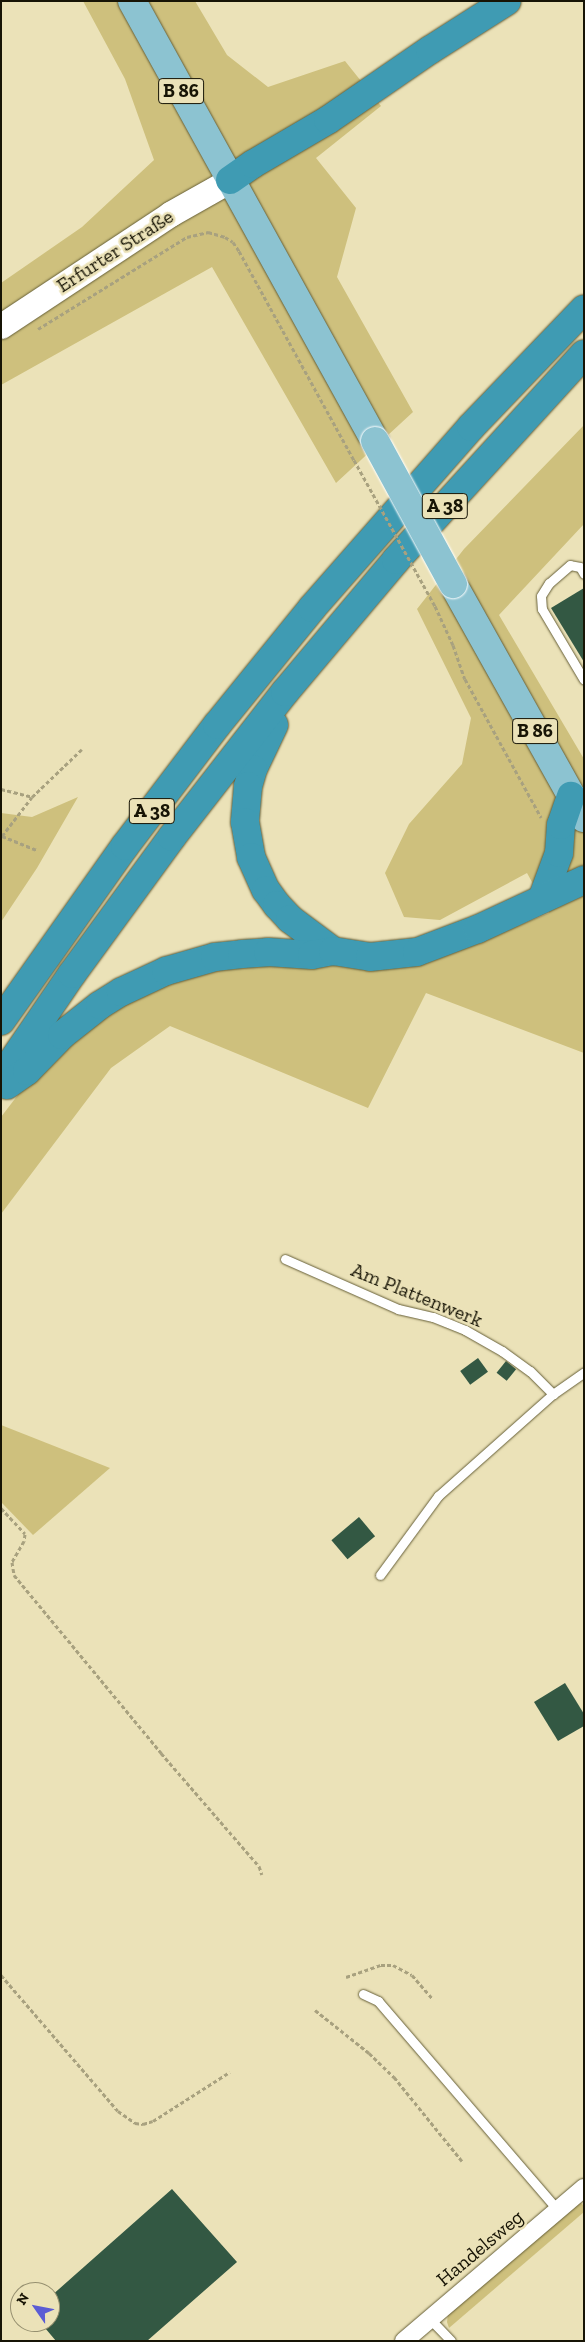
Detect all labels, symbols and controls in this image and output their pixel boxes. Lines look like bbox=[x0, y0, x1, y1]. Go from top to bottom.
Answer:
road number: B 86 bbox=[157, 74, 205, 108]
street label: Erfurter Straße bbox=[52, 204, 178, 298]
road number: A 38 bbox=[421, 490, 469, 522]
road number: B 86 bbox=[511, 714, 559, 748]
road number: A 38 bbox=[128, 794, 176, 828]
street label: Am Plattenwerk bbox=[348, 1258, 486, 1332]
street label: Handelsweg bbox=[432, 2205, 528, 2291]
north arrow bbox=[10, 2282, 60, 2332]
text: N bbox=[13, 2290, 33, 2308]

